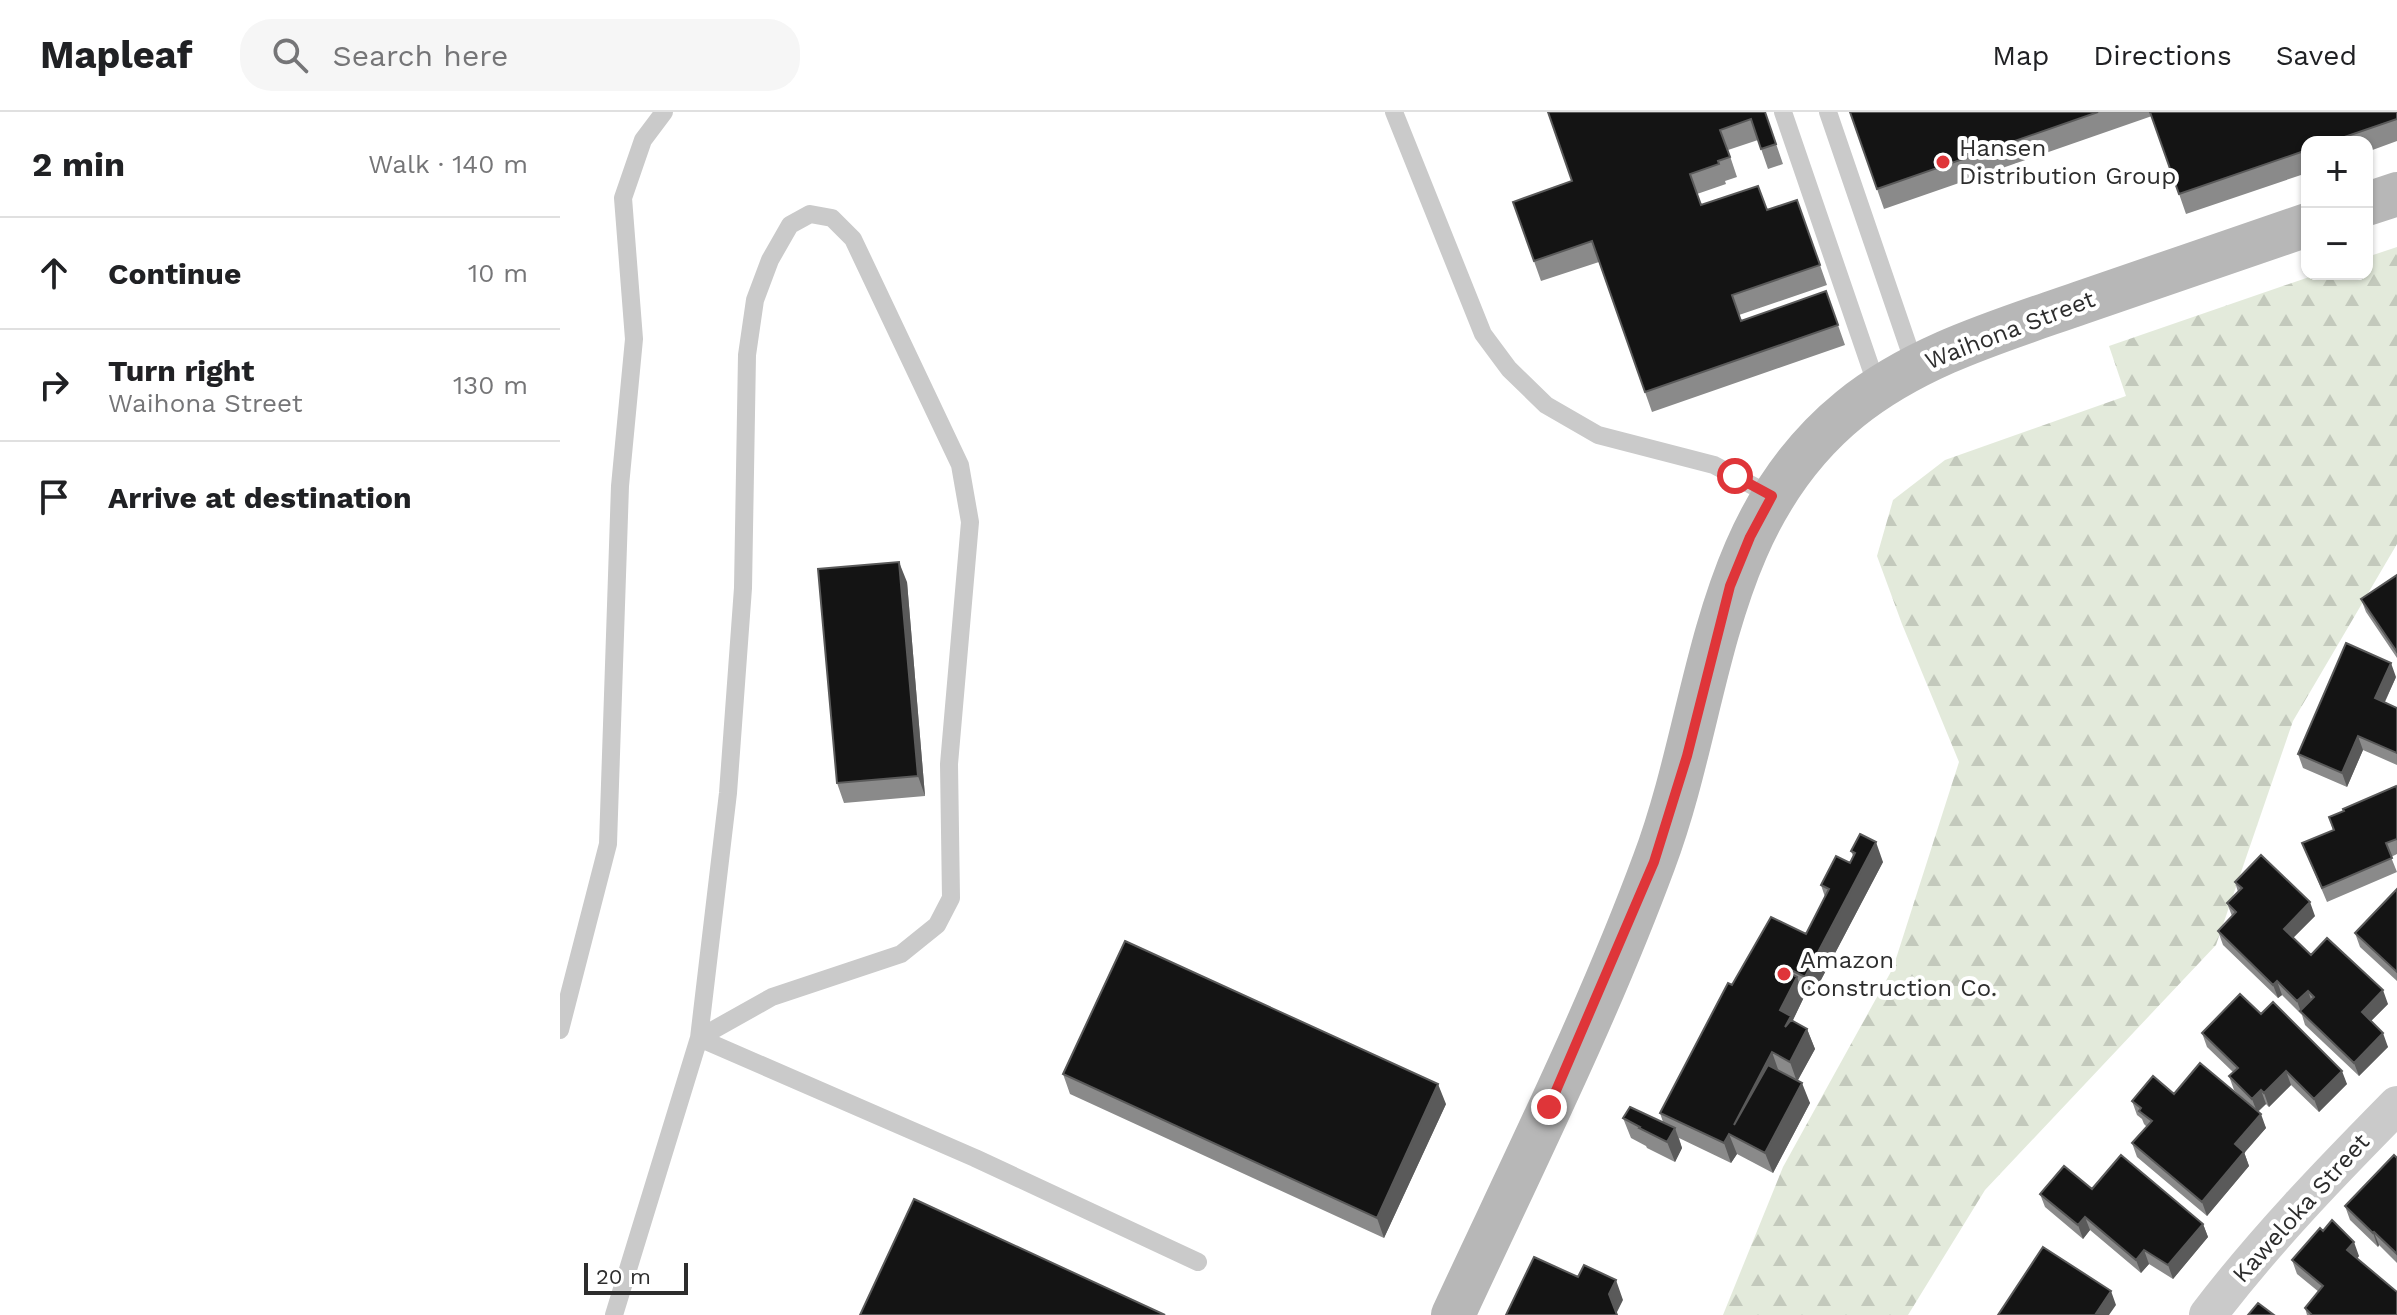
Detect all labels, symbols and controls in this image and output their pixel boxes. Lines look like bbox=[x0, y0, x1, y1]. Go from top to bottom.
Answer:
search box bbox=[240, 19, 800, 91]
text: Mapleaf bbox=[40, 33, 192, 77]
icon: search bbox=[268, 33, 312, 77]
text: Search here bbox=[332, 38, 508, 73]
text: Map bbox=[1992, 39, 2049, 72]
text: Directions bbox=[2093, 39, 2232, 72]
text: Saved bbox=[2276, 39, 2357, 72]
place label: Hansen Distribution Group bbox=[1959, 134, 2176, 190]
map controls bbox=[2301, 136, 2373, 280]
button: + bbox=[2301, 136, 2373, 208]
text: 2 min bbox=[32, 144, 125, 184]
text: Walk · 140 m bbox=[368, 149, 528, 179]
marker: Hansen Distribution Group bbox=[1934, 153, 1952, 171]
button: − bbox=[2301, 208, 2373, 280]
icon: ahead bbox=[32, 251, 76, 295]
text: Continue bbox=[108, 256, 241, 291]
text: 10 m bbox=[468, 258, 528, 288]
street label: Waihona Street bbox=[1921, 285, 2099, 375]
text: Turn right bbox=[108, 353, 254, 388]
icon: right bbox=[32, 363, 76, 407]
text: 130 m bbox=[453, 370, 528, 400]
text: Waihona Street bbox=[108, 388, 303, 418]
route start bbox=[1717, 458, 1753, 494]
icon: arrive bbox=[32, 475, 76, 519]
text: Arrive at destination bbox=[108, 480, 412, 515]
place label: Amazon Construction Co. bbox=[1800, 946, 1997, 1002]
marker: Amazon Construction Co. bbox=[1775, 965, 1793, 983]
route end bbox=[1531, 1089, 1567, 1125]
street label: Kaweloka Street bbox=[2227, 1128, 2375, 1288]
scale bar bbox=[584, 1259, 688, 1295]
text: 20 m bbox=[596, 1264, 651, 1289]

